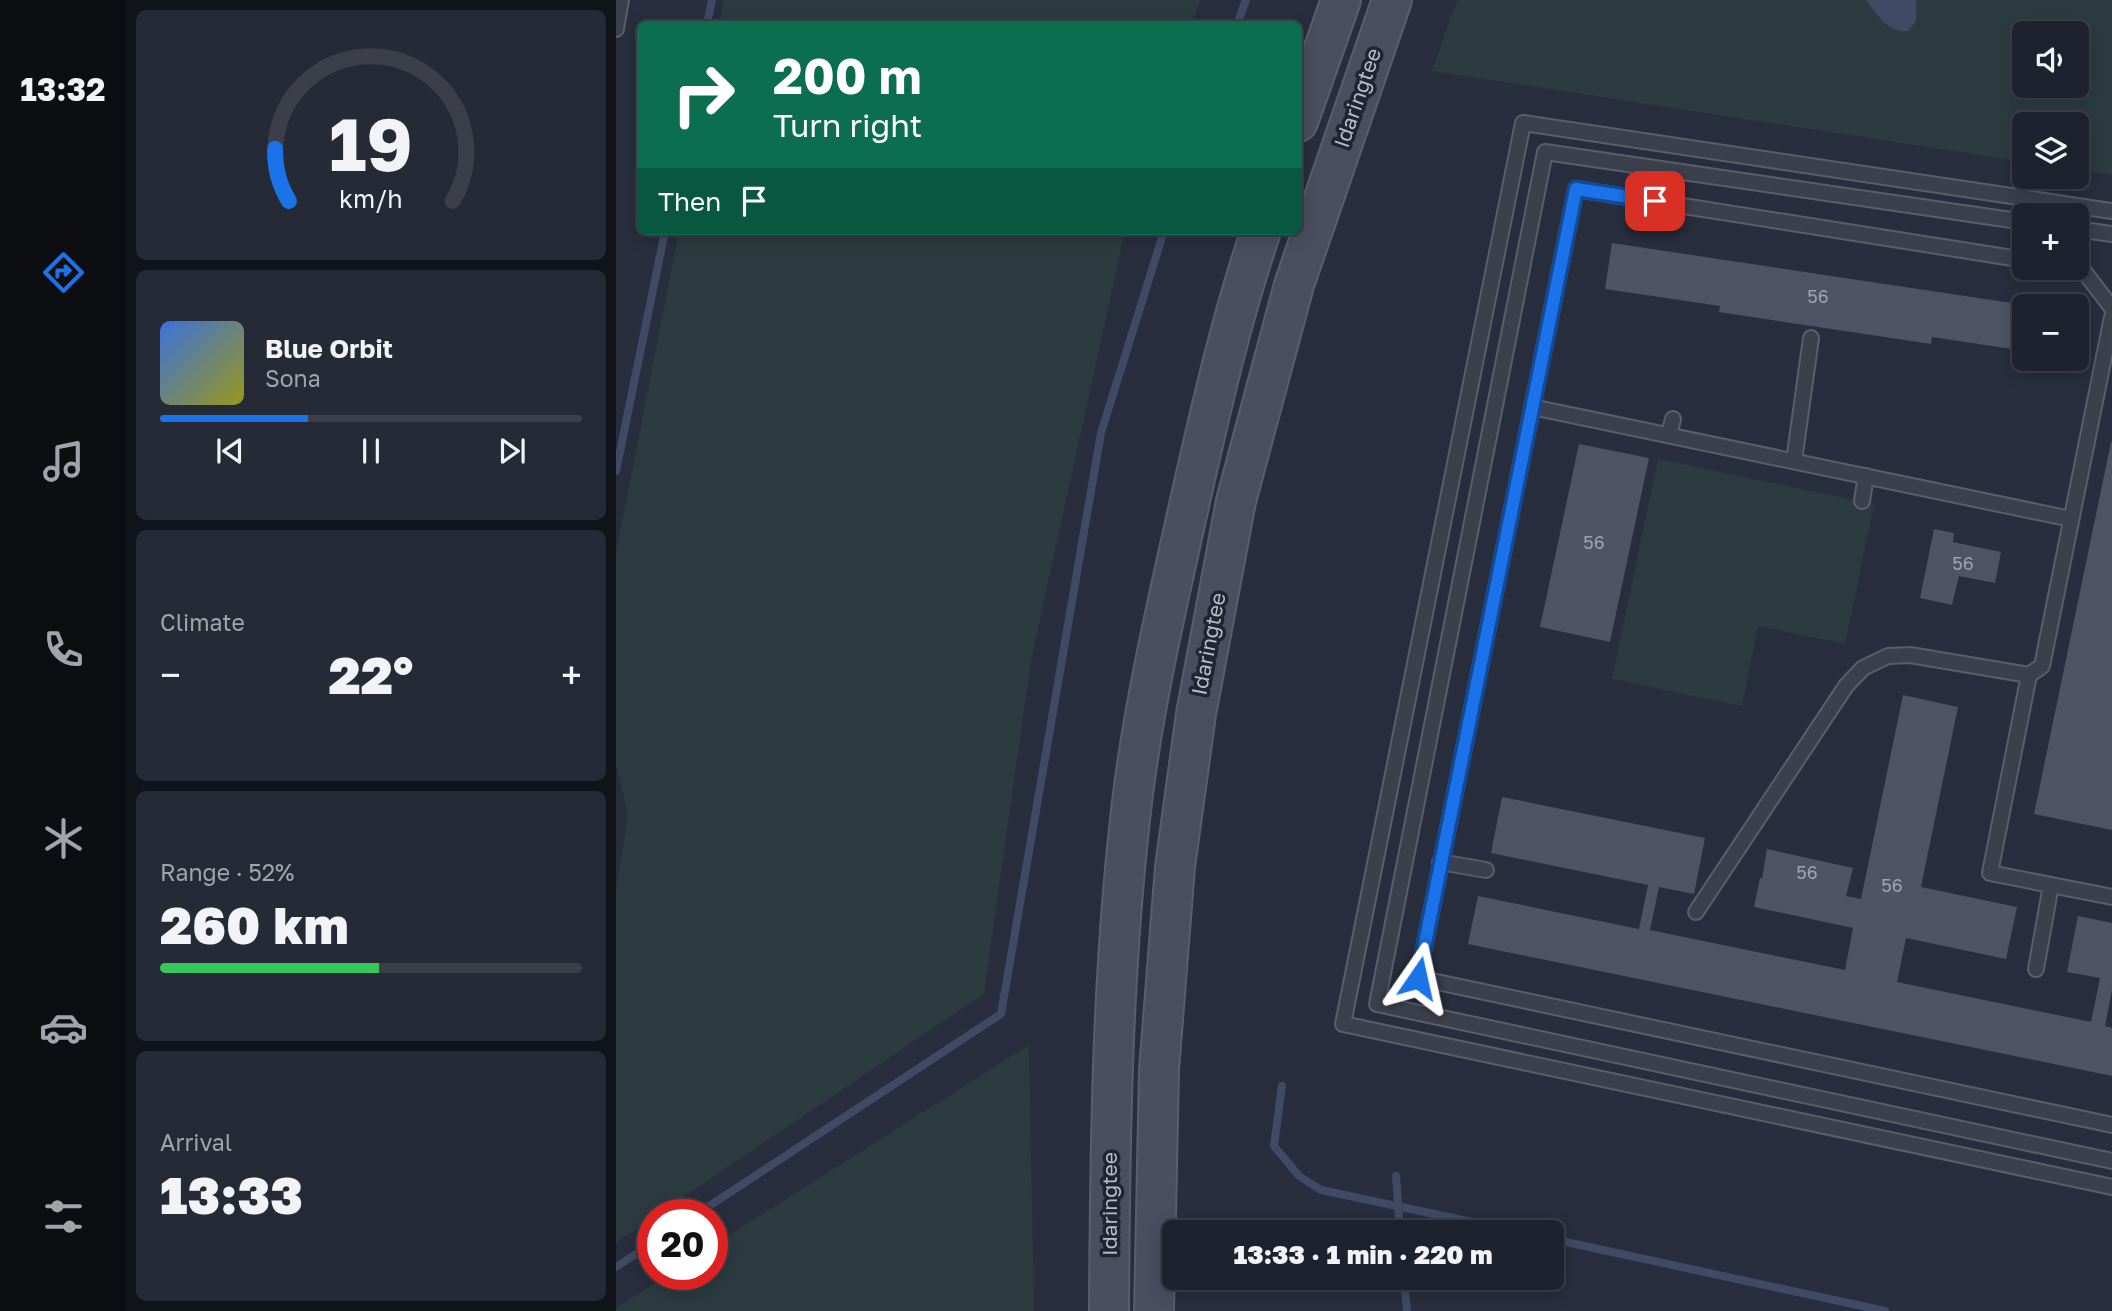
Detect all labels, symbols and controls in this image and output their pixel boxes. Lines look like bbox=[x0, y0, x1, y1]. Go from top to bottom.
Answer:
map controls bbox=[2012, 21, 2089, 371]
button: sound bbox=[2012, 21, 2089, 98]
street label: Idaringtee bbox=[1328, 44, 1386, 151]
text: 200 m bbox=[773, 46, 922, 105]
icon: right bbox=[658, 49, 749, 140]
text: 13:32 bbox=[20, 70, 106, 108]
text: 19 bbox=[329, 100, 413, 187]
text: Turn right bbox=[773, 106, 922, 144]
button: layers bbox=[2012, 112, 2089, 189]
pin bbox=[1625, 171, 1685, 231]
icon: arrive bbox=[735, 182, 773, 220]
icon: arrive bbox=[1636, 182, 1674, 220]
text: km/h bbox=[339, 183, 403, 214]
text: Then bbox=[658, 186, 721, 217]
button: + bbox=[2012, 203, 2089, 280]
icon: directions bbox=[39, 248, 88, 297]
house number: 56 bbox=[1807, 285, 1829, 307]
button: − bbox=[2012, 294, 2089, 371]
text: Blue Orbit bbox=[265, 333, 393, 364]
text: Sona bbox=[265, 364, 321, 392]
icon: previous bbox=[211, 432, 249, 470]
icon: pause bbox=[352, 432, 390, 470]
icon: next bbox=[493, 432, 531, 470]
icon: music bbox=[39, 437, 88, 486]
house number: 56 bbox=[1583, 531, 1605, 553]
house number: 56 bbox=[1952, 552, 1974, 574]
street label: Idaringtee bbox=[1185, 590, 1231, 697]
text: Climate bbox=[160, 608, 245, 636]
icon: phone bbox=[39, 625, 88, 674]
text: 22° bbox=[329, 643, 413, 705]
text: − bbox=[160, 652, 181, 697]
text: + bbox=[561, 652, 582, 697]
icon: climate bbox=[39, 814, 88, 863]
text: Range · 52% bbox=[160, 858, 294, 886]
house number: 56 bbox=[1796, 861, 1818, 883]
house number: 56 bbox=[1881, 874, 1903, 896]
text: 260 km bbox=[160, 893, 349, 955]
position arrow bbox=[1381, 941, 1455, 1015]
icon: car bbox=[39, 1003, 88, 1052]
text: Arrival bbox=[160, 1128, 232, 1156]
street label: Idaringtee bbox=[1096, 1152, 1122, 1256]
text: 13:33 bbox=[160, 1163, 303, 1225]
icon: filters bbox=[39, 1192, 88, 1241]
speed limit sign: 20 bbox=[637, 1199, 728, 1290]
text: 13:33 · 1 min · 220 m bbox=[1233, 1239, 1493, 1270]

